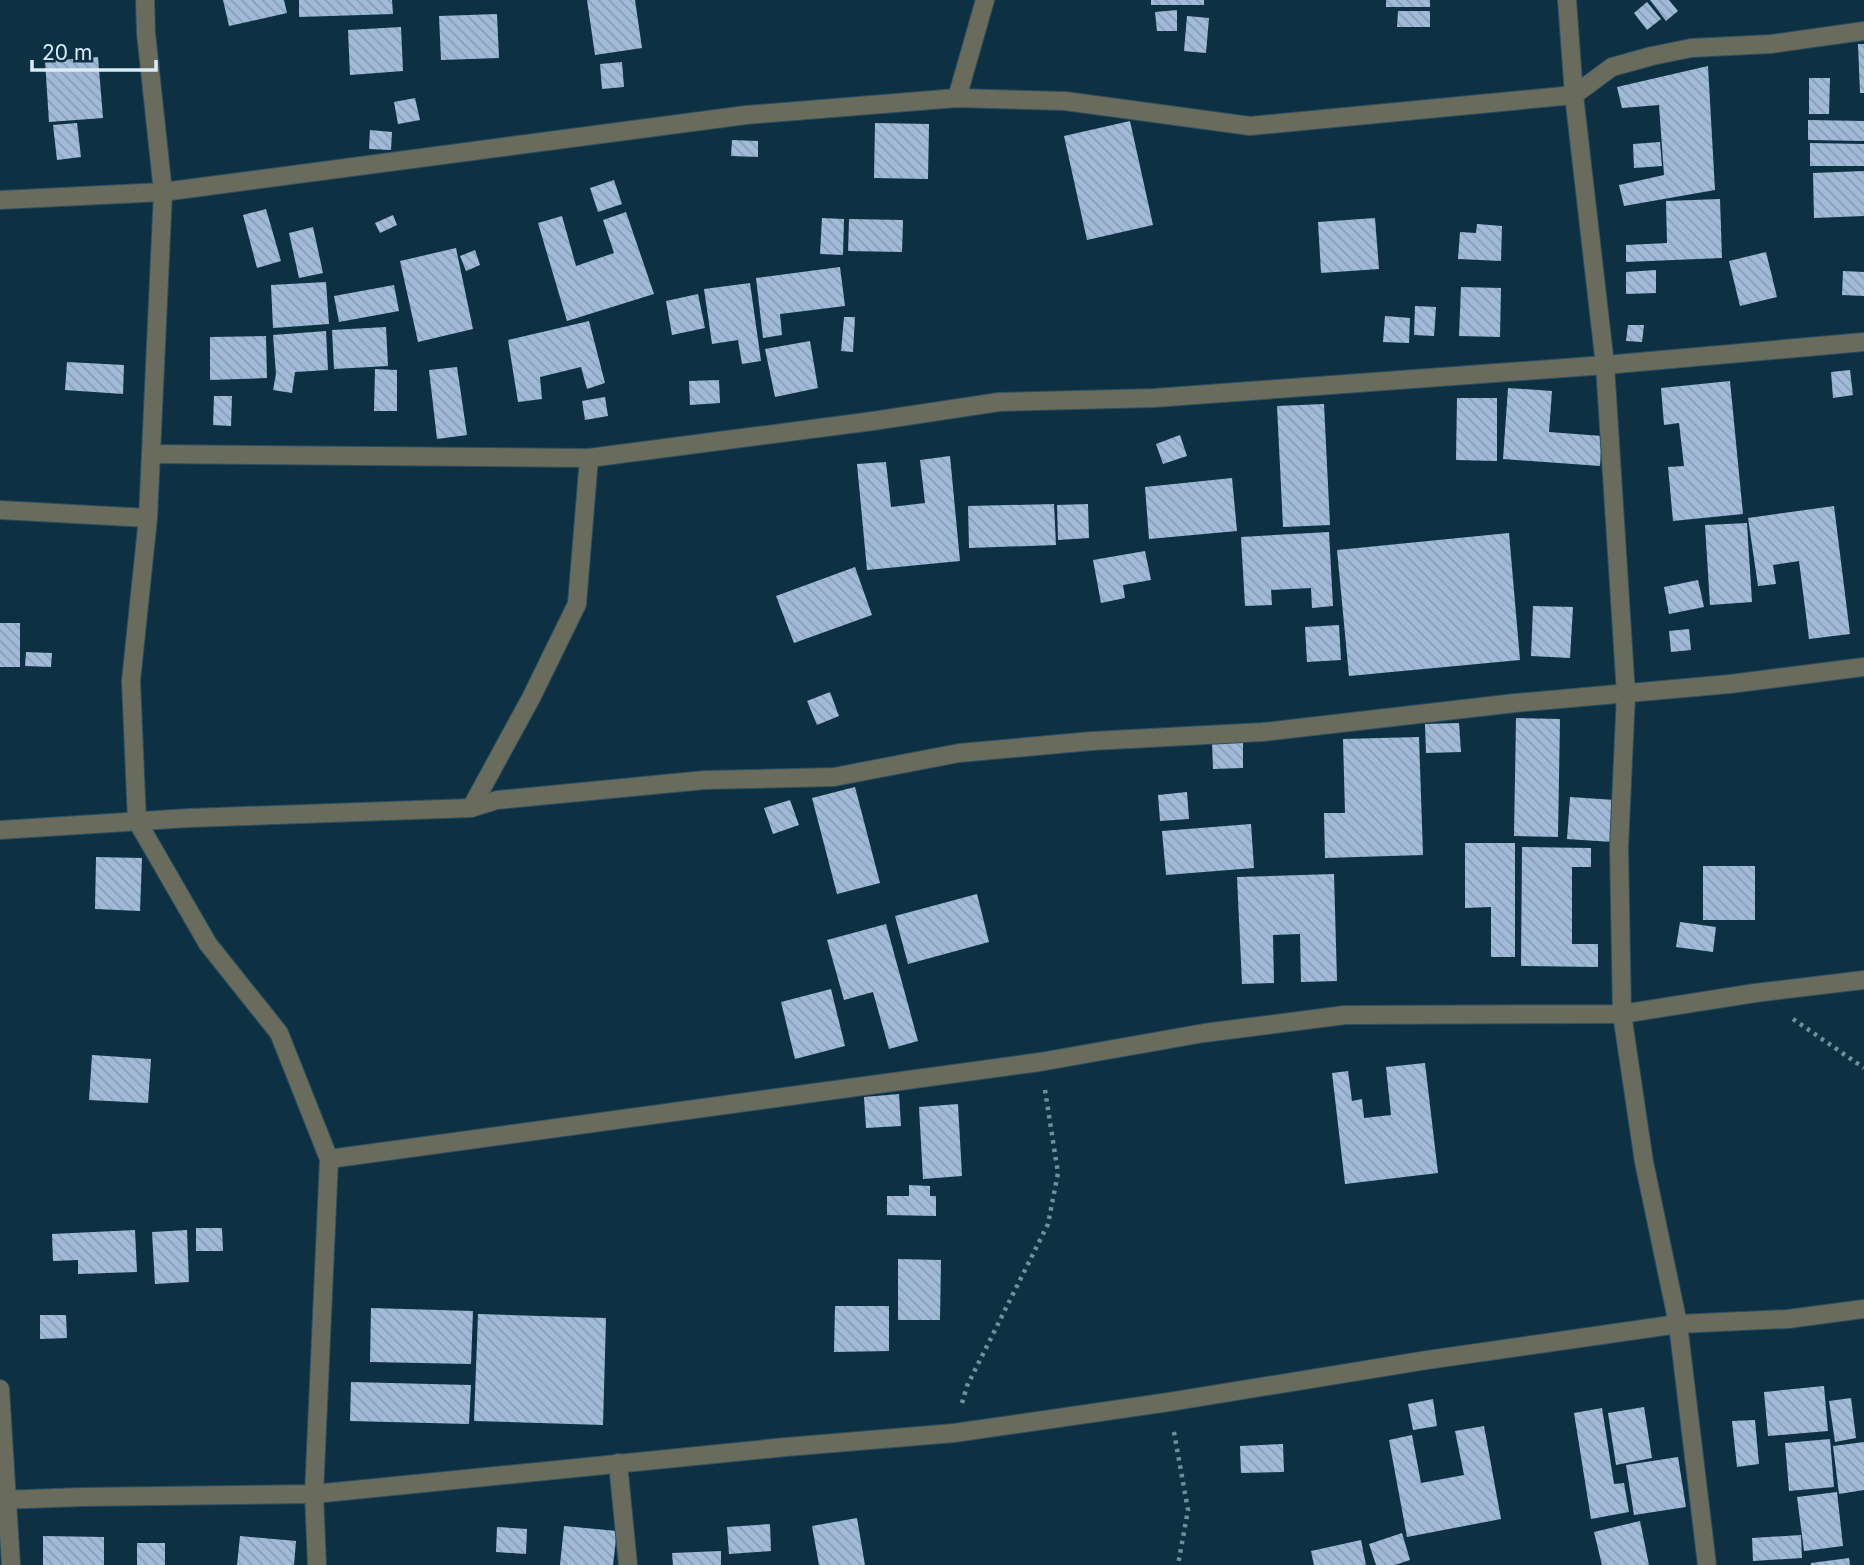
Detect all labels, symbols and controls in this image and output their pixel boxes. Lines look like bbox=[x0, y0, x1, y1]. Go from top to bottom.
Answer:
scale bar bbox=[32, 28, 156, 72]
text: 20 m bbox=[42, 40, 92, 65]

